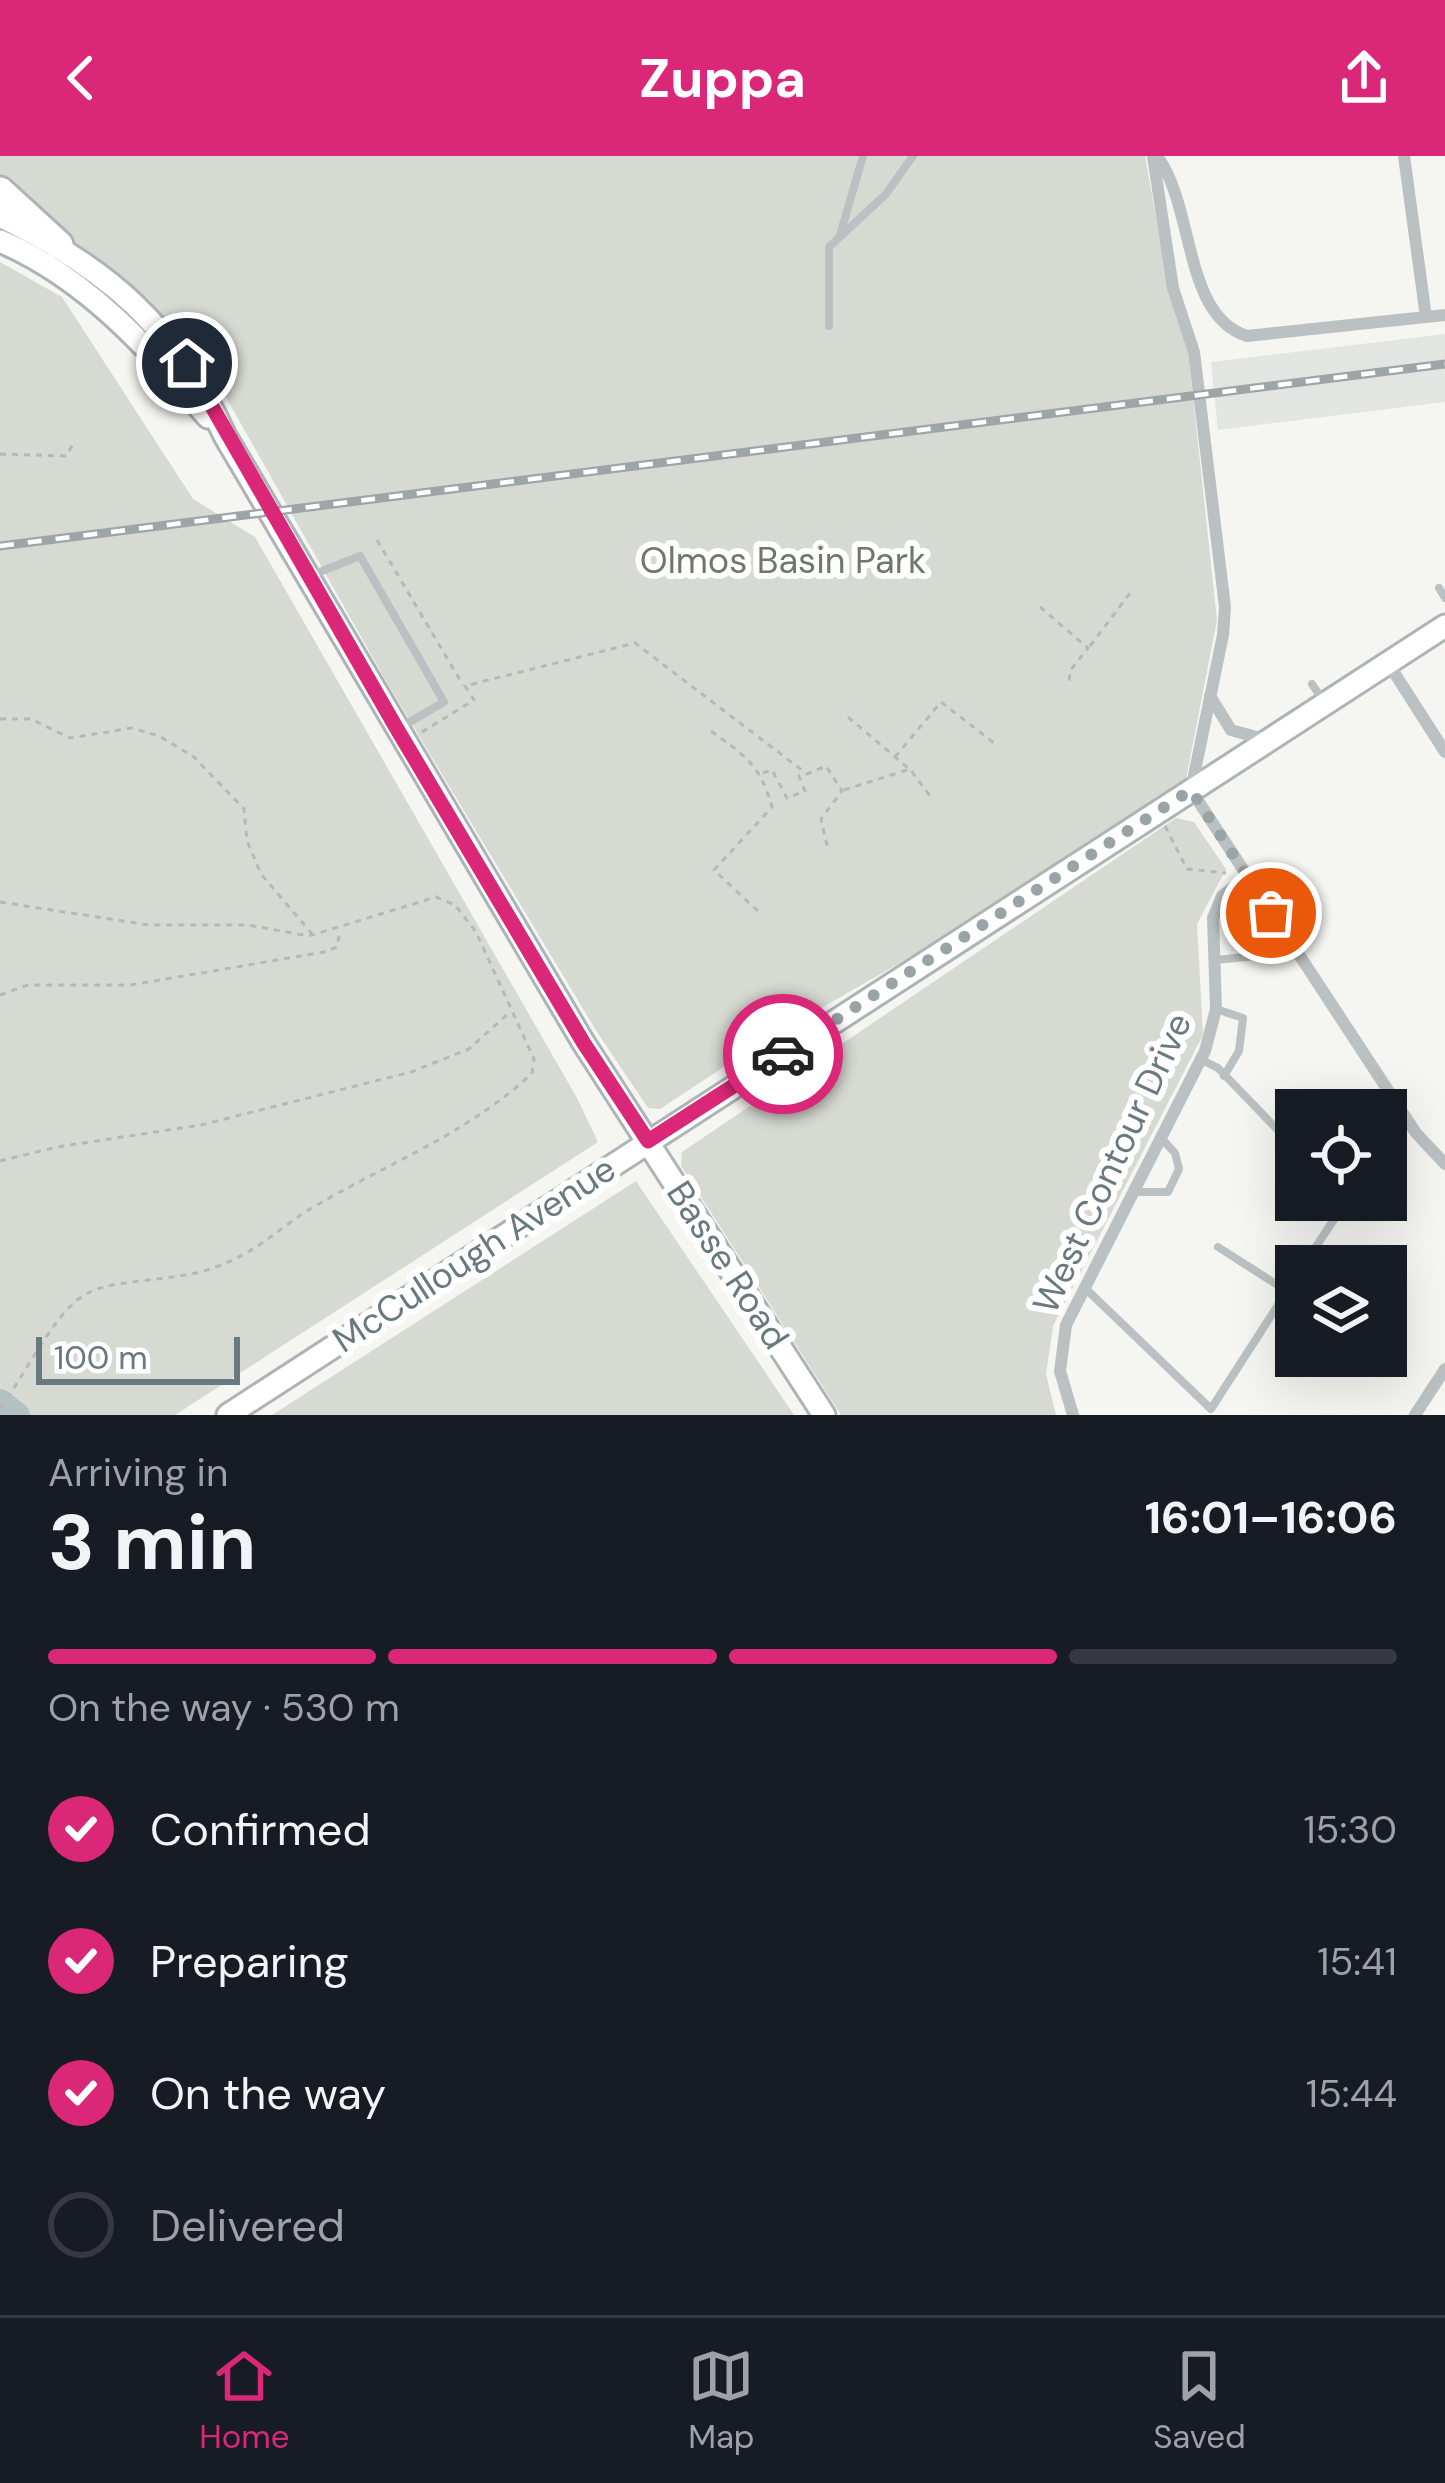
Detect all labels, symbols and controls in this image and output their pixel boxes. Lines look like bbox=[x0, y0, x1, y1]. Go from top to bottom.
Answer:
text: Zuppa bbox=[639, 43, 806, 114]
icon: back bbox=[48, 45, 114, 111]
icon: share bbox=[1331, 45, 1397, 111]
pin bbox=[136, 312, 238, 414]
icon: home bbox=[154, 330, 220, 396]
park label: Olmos Basin Park bbox=[640, 537, 926, 584]
pin bbox=[1220, 862, 1322, 964]
icon: bag bbox=[1238, 880, 1304, 946]
courier bbox=[723, 994, 843, 1114]
street label: West Contour Drive bbox=[1022, 1005, 1202, 1321]
icon: car bbox=[750, 1021, 816, 1087]
map controls bbox=[1275, 1089, 1407, 1377]
button: locate bbox=[1275, 1089, 1407, 1221]
street label: McCullough Avenue bbox=[324, 1145, 624, 1363]
street label: Basse Road bbox=[656, 1172, 800, 1358]
button: layers bbox=[1275, 1245, 1407, 1377]
scale bar bbox=[36, 1331, 240, 1384]
text: 100 m bbox=[54, 1336, 148, 1379]
text: Arriving in bbox=[48, 1447, 228, 1498]
text: 16:01–16:06 bbox=[1145, 1488, 1397, 1547]
text: 3 min bbox=[48, 1492, 256, 1593]
text: On the way · 530 m bbox=[48, 1682, 400, 1733]
icon: check bbox=[48, 1796, 114, 1862]
text: Confirmed bbox=[150, 1800, 371, 1859]
text: 15:30 bbox=[1303, 1804, 1397, 1855]
icon: check bbox=[48, 1928, 114, 1994]
text: Preparing bbox=[150, 1932, 349, 1991]
text: 15:41 bbox=[1317, 1936, 1397, 1987]
icon: check bbox=[48, 2060, 114, 2126]
text: On the way bbox=[150, 2064, 386, 2123]
text: 15:44 bbox=[1306, 2068, 1397, 2119]
text: Delivered bbox=[150, 2196, 345, 2255]
tab: Home bbox=[199, 2343, 290, 2458]
tab: Map bbox=[688, 2343, 755, 2458]
tab: Saved bbox=[1153, 2343, 1246, 2458]

